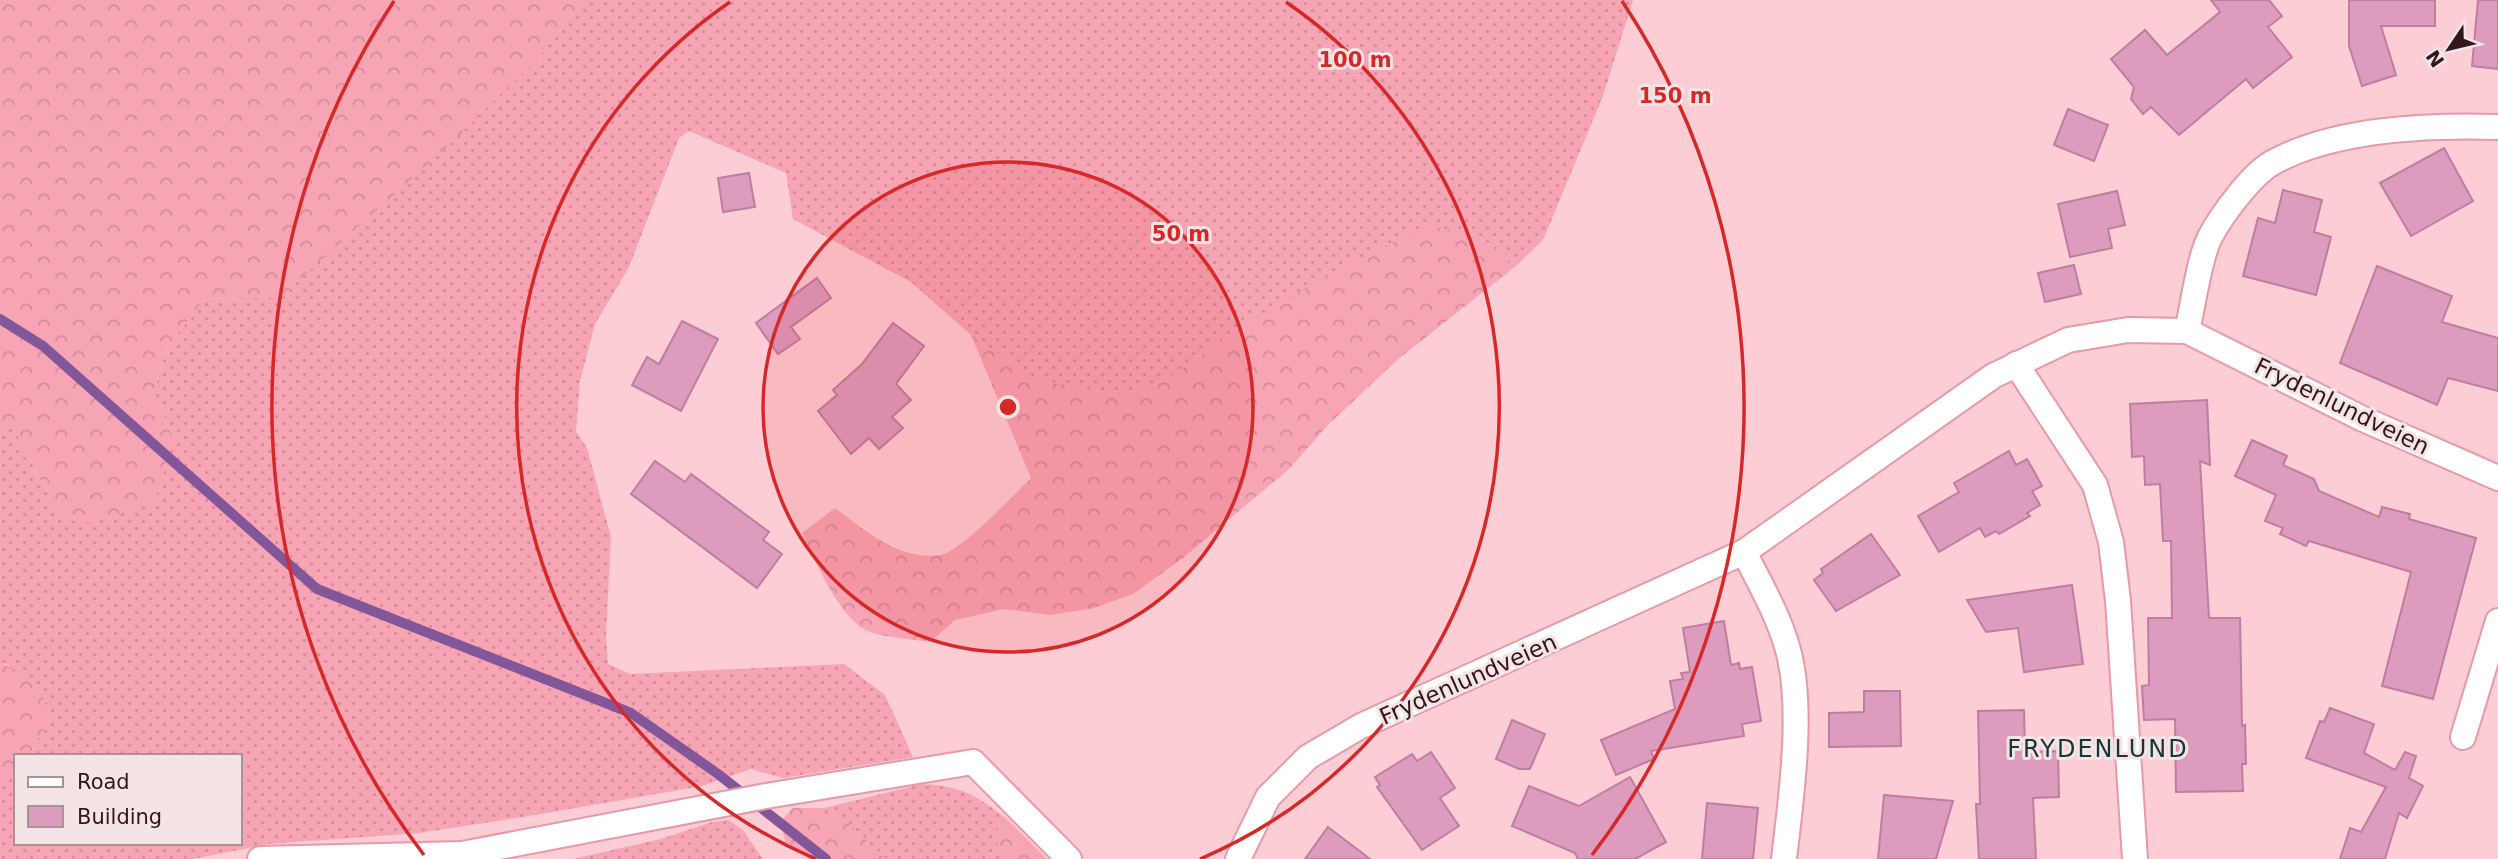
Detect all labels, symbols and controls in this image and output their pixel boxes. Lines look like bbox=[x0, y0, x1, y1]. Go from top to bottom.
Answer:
north arrow bbox=[2414, 14, 2484, 84]
text: N bbox=[2422, 46, 2449, 72]
text: 100 m bbox=[1318, 48, 1392, 72]
text: 150 m bbox=[1638, 84, 1712, 108]
text: 50 m bbox=[1152, 222, 1210, 246]
street label: Frydenlundveien bbox=[2250, 352, 2434, 460]
centre of rings bbox=[996, 395, 1020, 419]
street label: Frydenlundveien bbox=[1375, 628, 1561, 730]
district label: FRYDENLUND bbox=[2007, 735, 2189, 763]
legend bbox=[14, 754, 242, 845]
text: Road bbox=[77, 770, 130, 794]
text: Building bbox=[77, 805, 162, 829]

